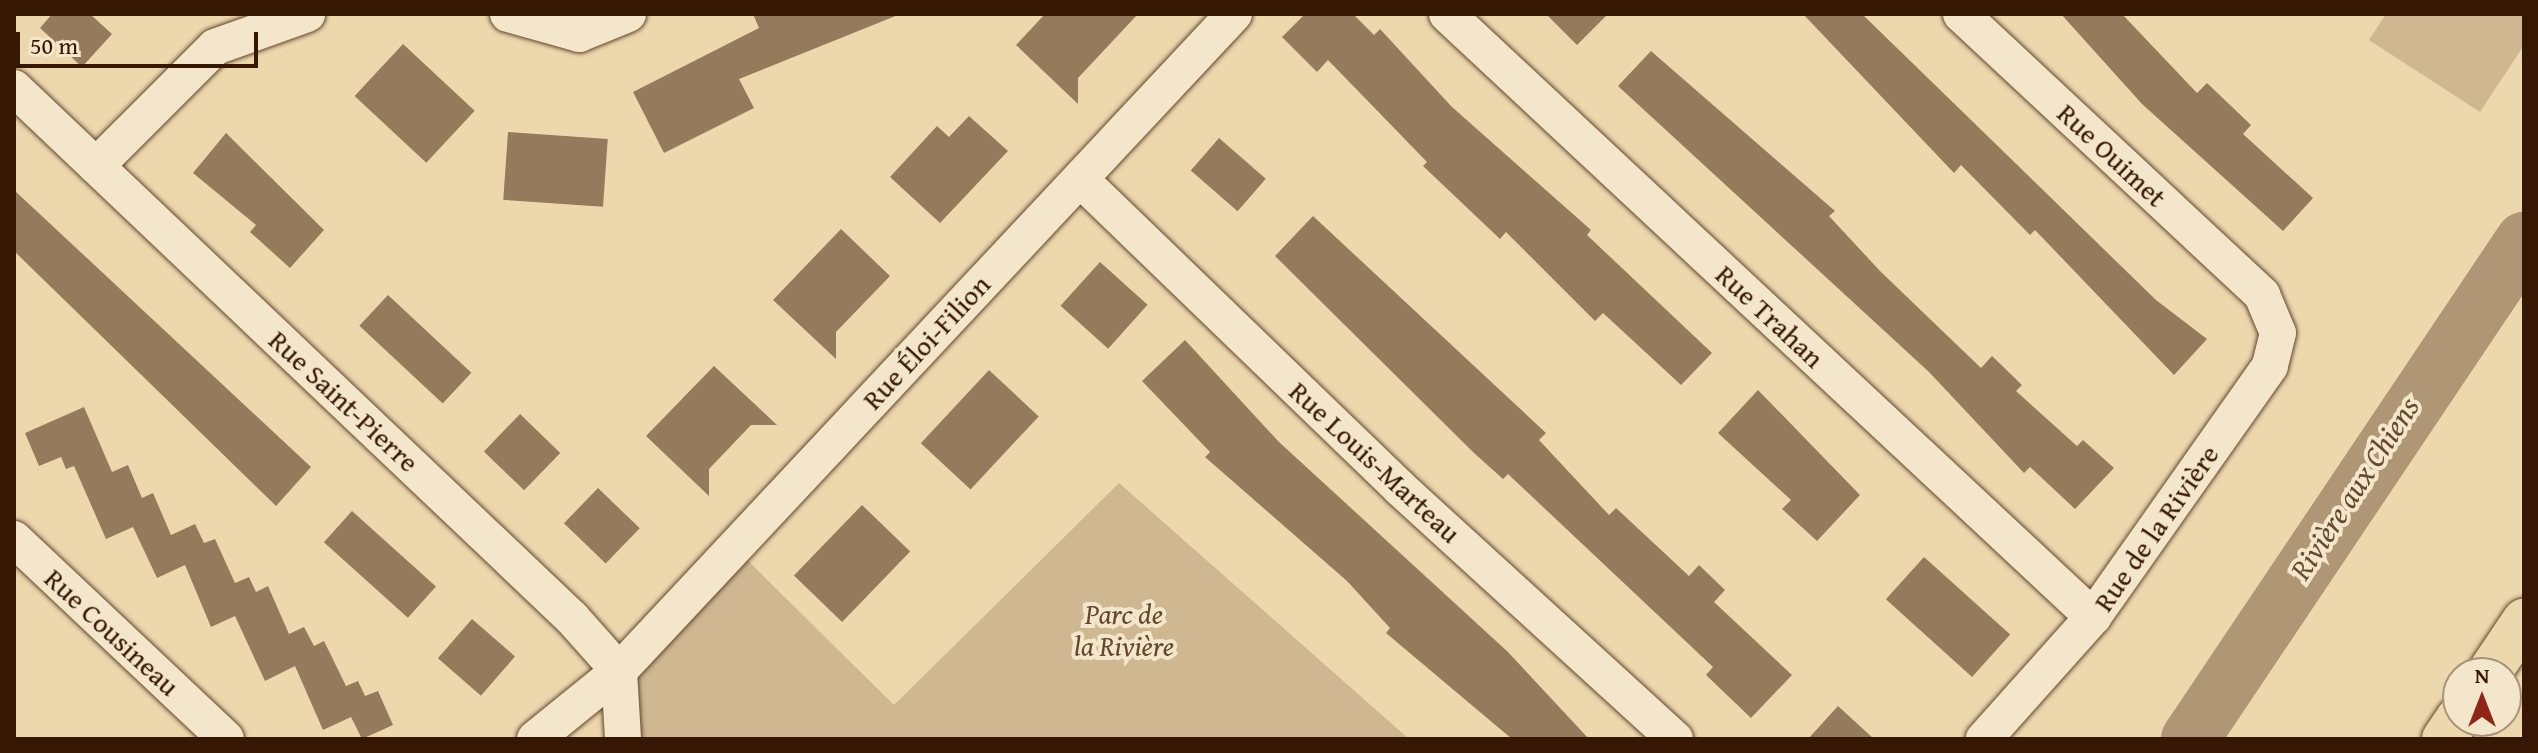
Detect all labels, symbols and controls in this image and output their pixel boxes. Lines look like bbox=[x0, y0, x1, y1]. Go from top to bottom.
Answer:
scale bar bbox=[20, 16, 262, 66]
text: 50 m bbox=[30, 28, 78, 63]
street label: Rue Ouimet bbox=[2051, 96, 2173, 214]
street label: Rue Trahan bbox=[1709, 258, 1831, 374]
street label: Rue Éloi-Filion bbox=[855, 268, 997, 416]
street label: Rue Saint-Pierre bbox=[262, 323, 426, 479]
street label: Rue Louis-Marteau bbox=[1283, 374, 1467, 550]
water label: Rivière aux Chiens bbox=[2282, 390, 2426, 586]
street label: Rue de la Rivière bbox=[2086, 438, 2226, 618]
street label: Rue Cousineau bbox=[38, 561, 186, 703]
park label: Parc de la Rivière bbox=[1074, 597, 1174, 663]
north arrow bbox=[2442, 657, 2522, 737]
text: N bbox=[2475, 659, 2489, 691]

